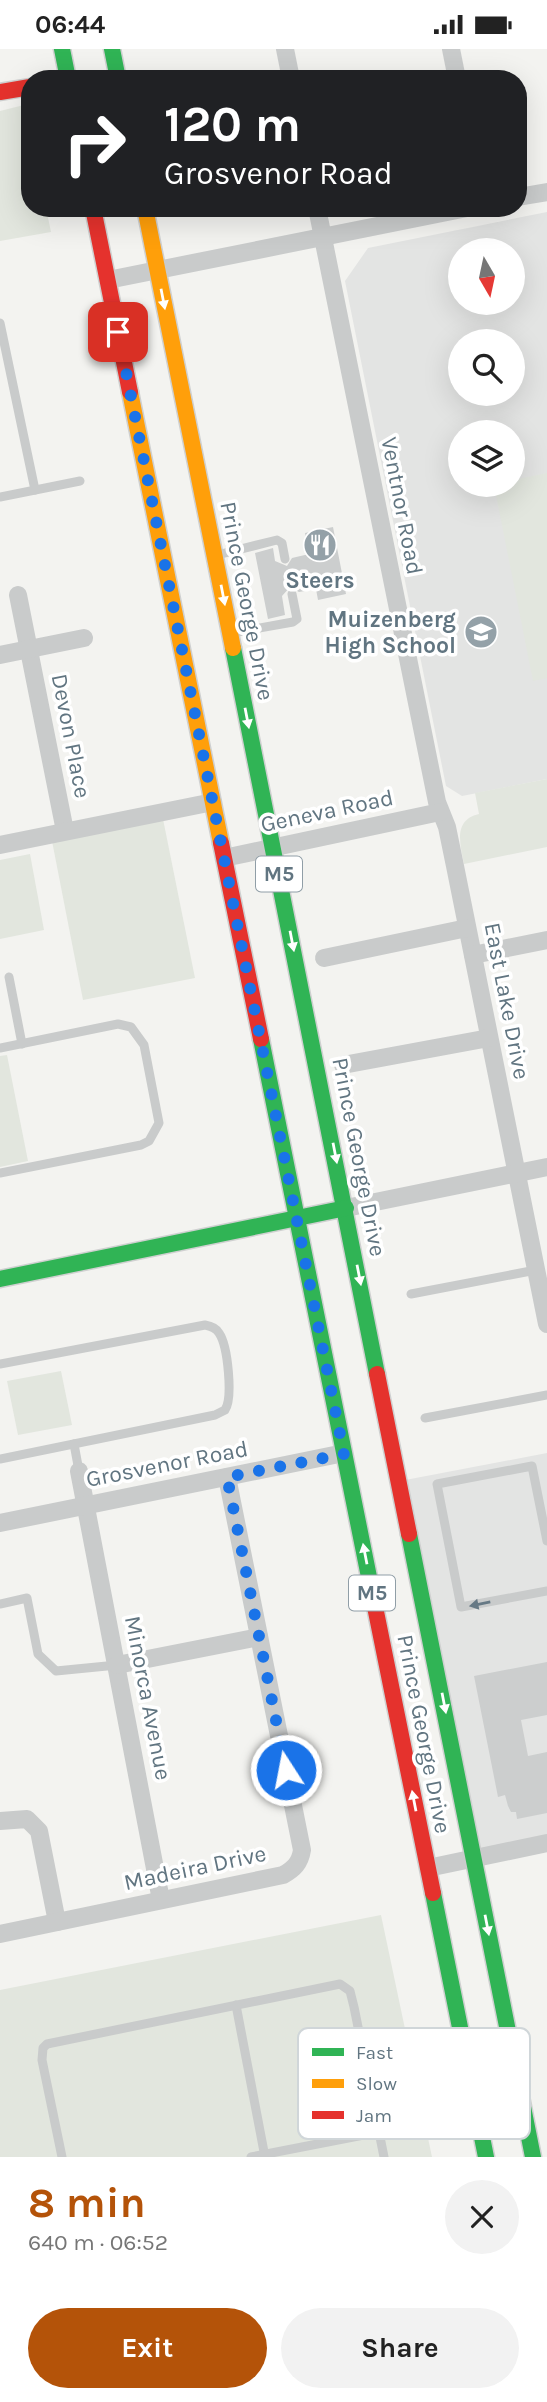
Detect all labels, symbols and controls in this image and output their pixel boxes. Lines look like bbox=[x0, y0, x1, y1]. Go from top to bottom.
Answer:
text: 06:44 bbox=[35, 9, 105, 40]
text: 120 m bbox=[164, 96, 301, 153]
icon: right bbox=[49, 98, 140, 189]
text: Grosvenor Road bbox=[164, 155, 393, 192]
north arrow bbox=[448, 238, 525, 315]
map controls bbox=[448, 238, 525, 497]
one-way arrow bbox=[158, 288, 169, 310]
pin bbox=[88, 302, 148, 362]
icon: arrive bbox=[99, 313, 137, 351]
button: search bbox=[448, 329, 525, 406]
button: layers bbox=[448, 420, 525, 497]
street label: Ventnor Road bbox=[375, 435, 429, 577]
street label: Prince George Drive bbox=[214, 499, 280, 703]
restaurant icon: Steers bbox=[301, 526, 339, 564]
place label: Steers bbox=[285, 567, 355, 594]
one-way arrow bbox=[217, 584, 228, 606]
place label: Muizenberg High School bbox=[324, 606, 456, 659]
school or university icon: Muizenberg High School bbox=[462, 613, 500, 651]
street label: Devon Place bbox=[46, 672, 96, 800]
one-way arrow bbox=[242, 707, 253, 729]
street label: Geneva Road bbox=[258, 784, 396, 838]
road number: M5 bbox=[256, 857, 302, 891]
street label: East Lake Drive bbox=[479, 920, 535, 1082]
one-way arrow bbox=[287, 930, 298, 952]
street label: Prince George Drive bbox=[326, 1055, 392, 1259]
one-way arrow bbox=[329, 1142, 340, 1164]
one-way arrow bbox=[354, 1264, 365, 1286]
street label: Grosvenor Road bbox=[84, 1435, 250, 1493]
one-way arrow bbox=[359, 1543, 370, 1565]
road number: M5 bbox=[349, 1575, 395, 1611]
one-way arrow bbox=[469, 1598, 491, 1609]
street label: Minorca Avenue bbox=[119, 1614, 177, 1782]
street label: Prince George Drive bbox=[391, 1632, 457, 1836]
one-way arrow bbox=[439, 1693, 450, 1715]
position arrow bbox=[249, 1733, 323, 1807]
one-way arrow bbox=[409, 1790, 420, 1812]
street label: Madeira Drive bbox=[121, 1840, 269, 1896]
one-way arrow bbox=[482, 1914, 493, 1936]
legend bbox=[298, 2028, 530, 2139]
text: Fast bbox=[356, 2042, 393, 2064]
text: Slow bbox=[356, 2073, 397, 2095]
text: Jam bbox=[356, 2105, 392, 2127]
text: 8 min bbox=[28, 2178, 146, 2228]
button: close bbox=[445, 2180, 519, 2254]
text: 640 m · 06:52 bbox=[28, 2229, 168, 2256]
button: Exit bbox=[28, 2308, 267, 2388]
button: Share bbox=[281, 2308, 519, 2388]

